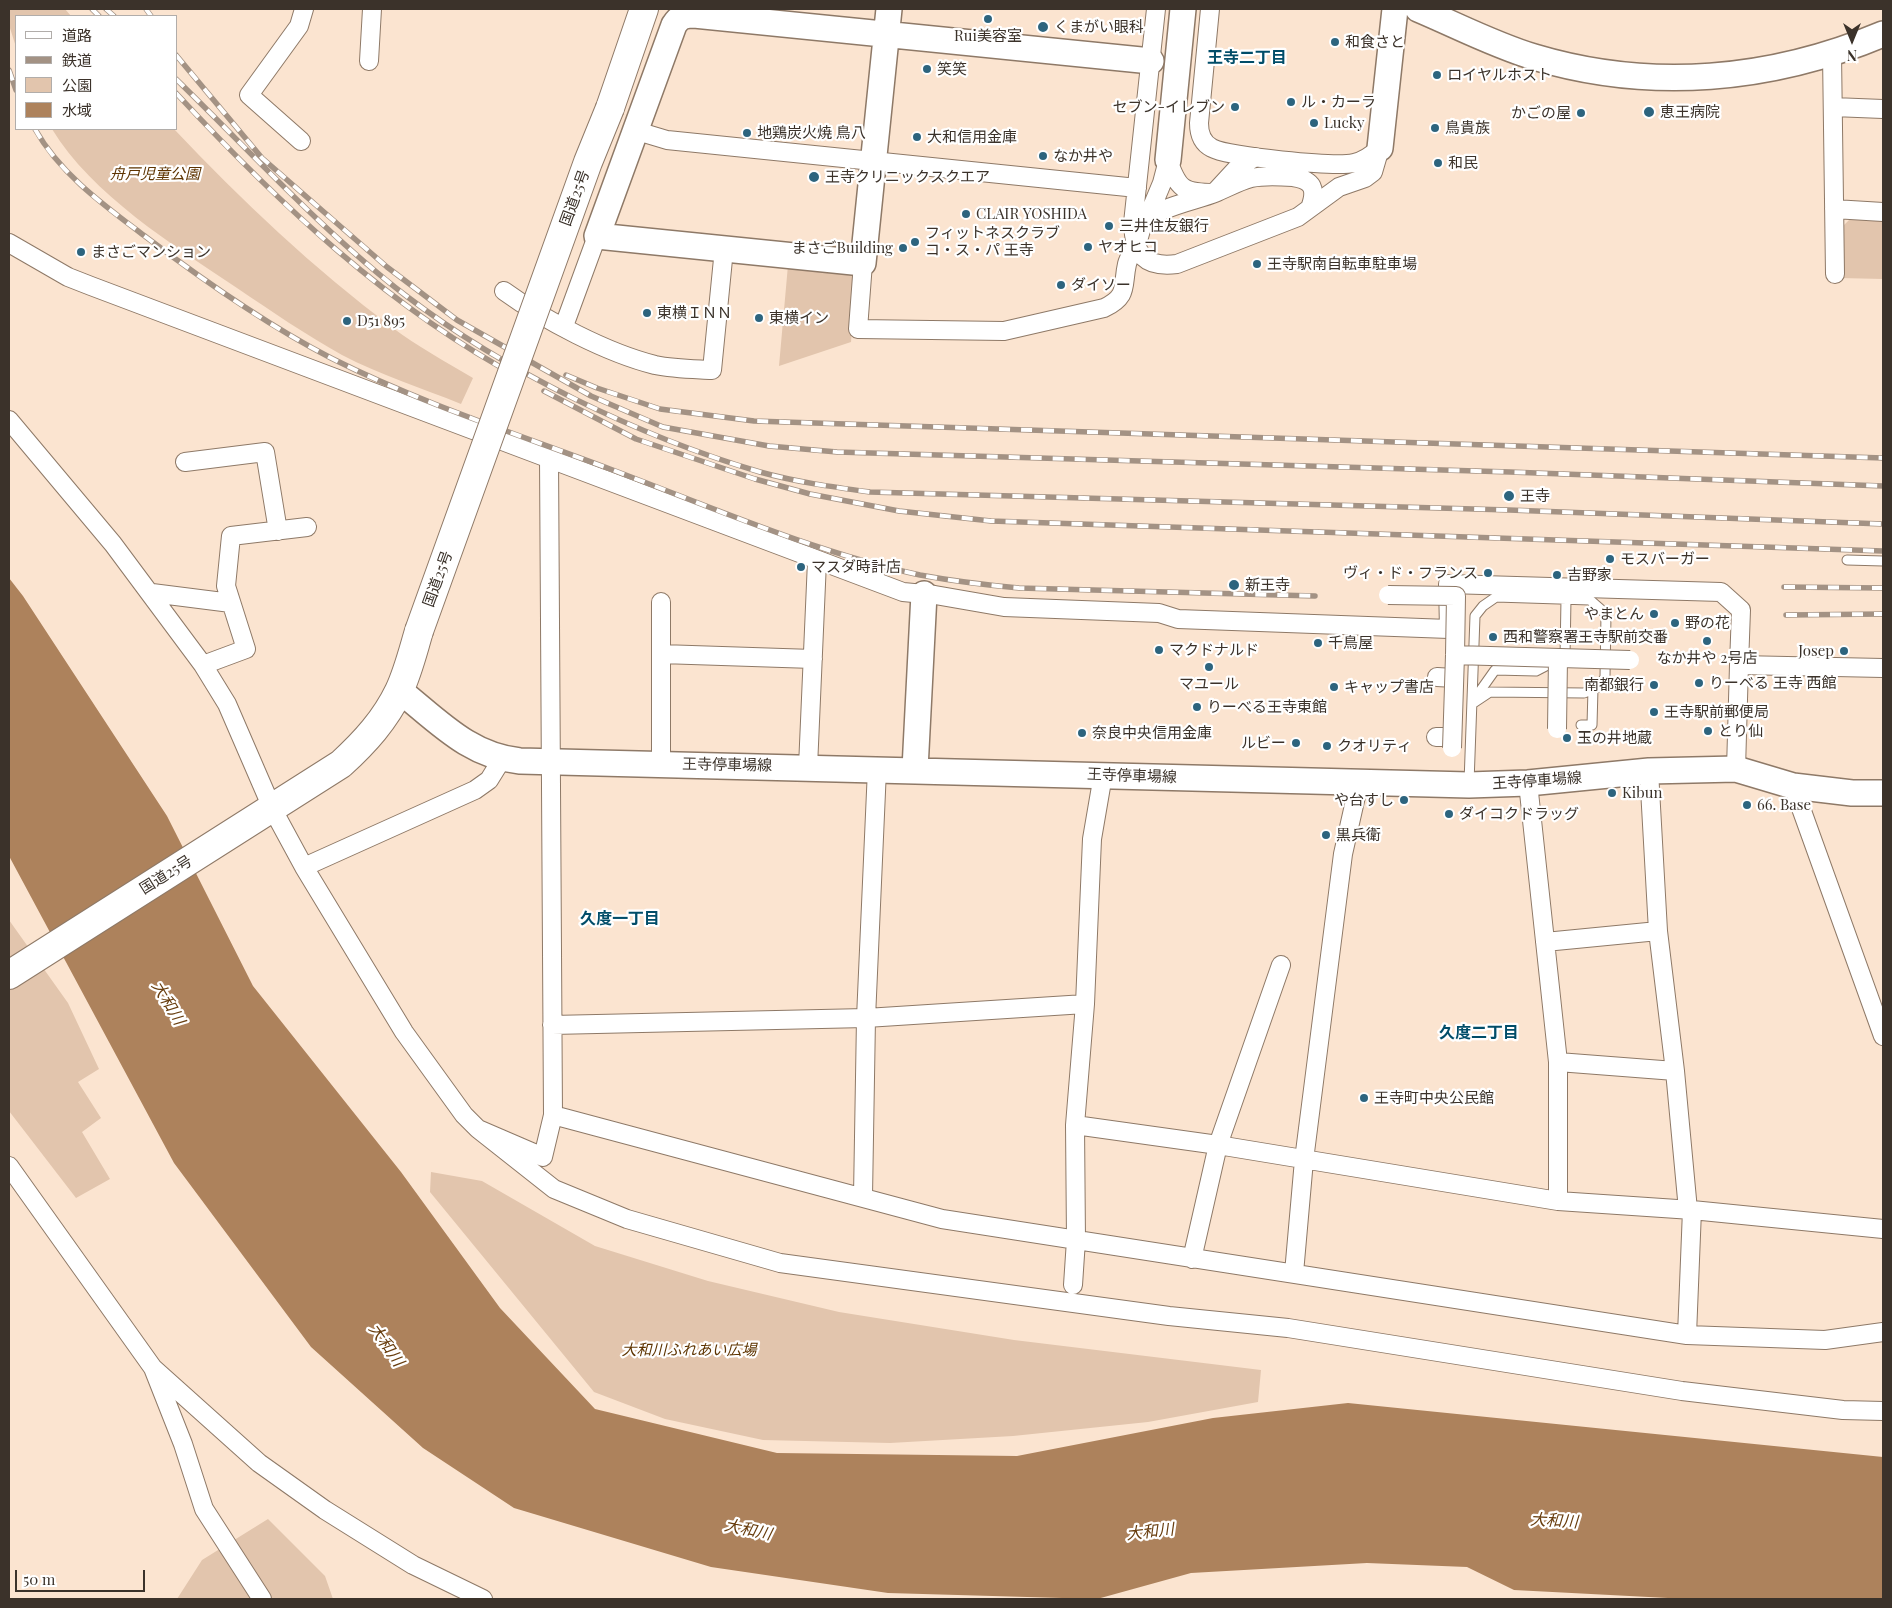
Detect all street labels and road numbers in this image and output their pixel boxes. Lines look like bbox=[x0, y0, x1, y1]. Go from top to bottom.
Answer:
street label: 国道25号 bbox=[557, 167, 593, 229]
street label: 国道25号 bbox=[420, 548, 456, 610]
street label: 王寺停車場線 bbox=[682, 755, 772, 775]
street label: 王寺停車場線 bbox=[1087, 765, 1177, 787]
street label: 王寺停車場線 bbox=[1491, 769, 1583, 793]
street label: 国道25号 bbox=[136, 852, 196, 898]

